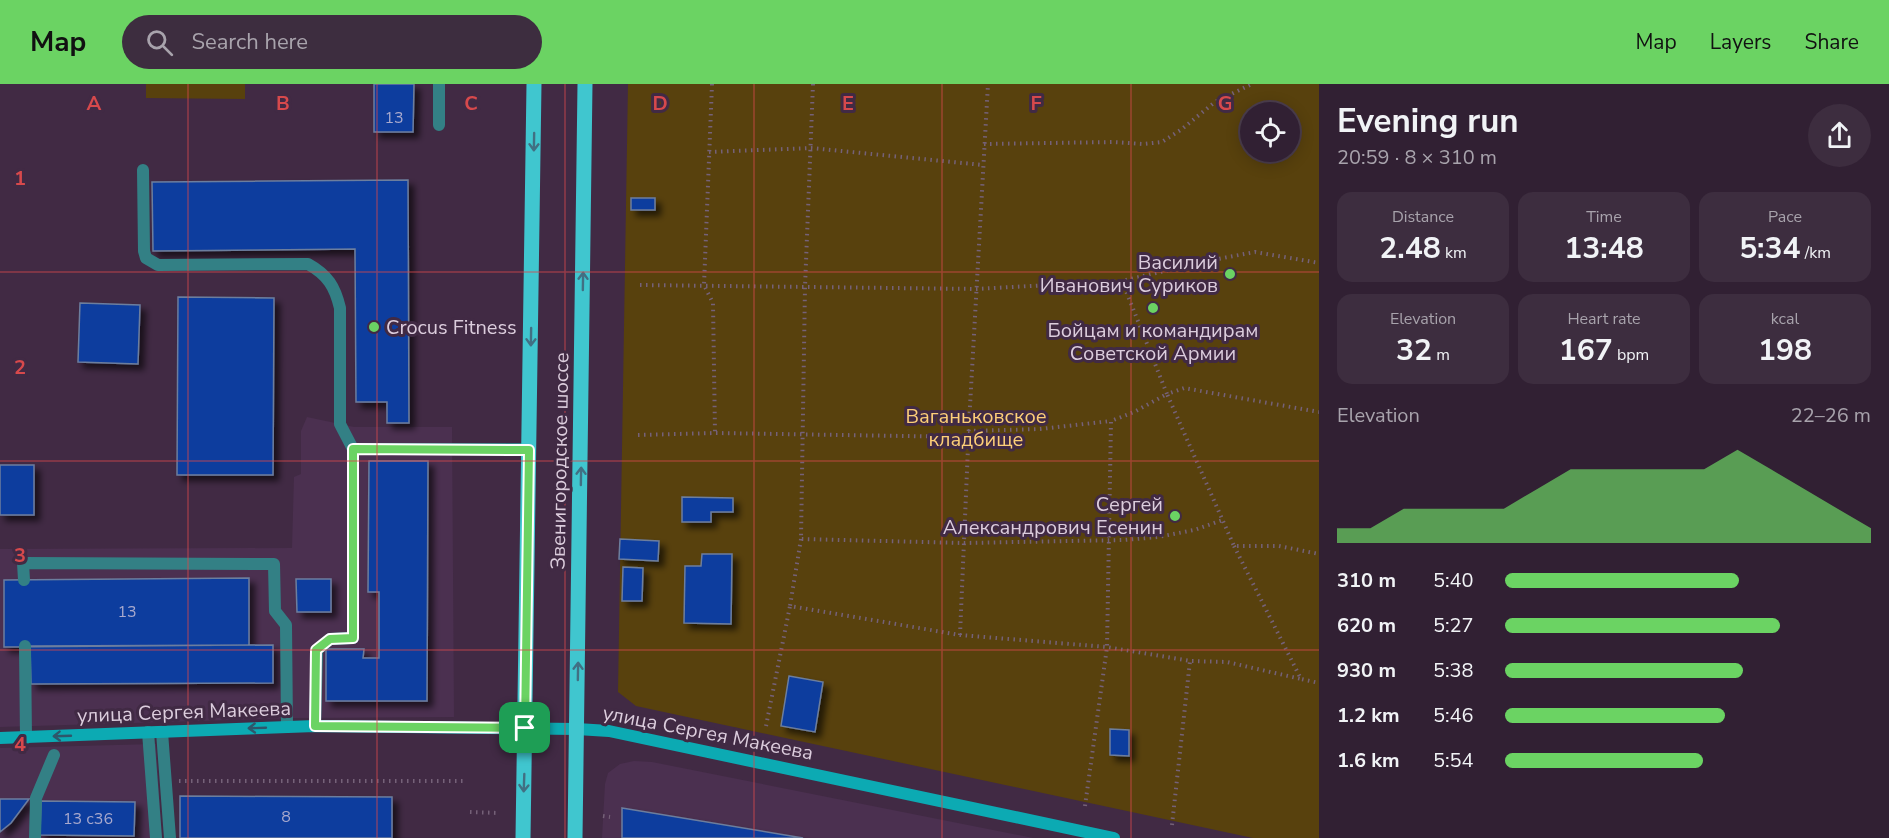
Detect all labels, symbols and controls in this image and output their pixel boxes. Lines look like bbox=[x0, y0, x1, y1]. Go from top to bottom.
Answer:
search box bbox=[122, 15, 542, 69]
text: Map bbox=[30, 23, 86, 61]
icon: search bbox=[143, 26, 176, 59]
text: Search here bbox=[191, 27, 308, 57]
text: Map bbox=[1635, 28, 1677, 56]
text: Layers bbox=[1710, 28, 1771, 56]
text: Share bbox=[1804, 28, 1859, 56]
text: A bbox=[87, 90, 102, 117]
text: B bbox=[276, 90, 290, 117]
text: C bbox=[464, 90, 478, 117]
text: D bbox=[652, 90, 668, 117]
text: E bbox=[842, 90, 854, 117]
text: F bbox=[1030, 90, 1042, 117]
text: G bbox=[1218, 90, 1232, 117]
text: Evening run bbox=[1337, 99, 1519, 144]
map controls bbox=[1240, 102, 1300, 162]
button: locate bbox=[1240, 102, 1300, 162]
button: share bbox=[1808, 104, 1871, 167]
house number: 13 bbox=[384, 107, 404, 129]
one-way arrow bbox=[528, 132, 539, 152]
text: 20:59 · 8 × 310 m bbox=[1337, 144, 1497, 171]
text: 1 bbox=[14, 165, 26, 192]
text: Distance bbox=[1392, 206, 1454, 228]
text: Time bbox=[1586, 206, 1622, 228]
text: Pace bbox=[1768, 206, 1802, 228]
text: 2.48 bbox=[1379, 228, 1441, 269]
text: 13:48 bbox=[1564, 228, 1644, 269]
text: 5:34 bbox=[1739, 228, 1801, 269]
text: km bbox=[1441, 242, 1467, 264]
text: /km bbox=[1801, 242, 1831, 264]
place label: Василий Иванович Суриков bbox=[1040, 249, 1218, 299]
marker: Василий Иванович Суриков bbox=[1223, 267, 1237, 281]
one-way arrow bbox=[577, 271, 589, 291]
marker: Бойцам и командирам Советской Армии bbox=[1146, 301, 1160, 315]
text: Elevation bbox=[1390, 308, 1456, 330]
text: Heart rate bbox=[1567, 308, 1641, 330]
text: kcal bbox=[1771, 308, 1799, 330]
place label: Crocus Fitness bbox=[386, 314, 517, 341]
place label: Бойцам и командирам Советской Армии bbox=[1048, 317, 1258, 367]
marker: Crocus Fitness bbox=[367, 320, 381, 334]
one-way arrow bbox=[525, 327, 537, 347]
text: 32 bbox=[1396, 330, 1432, 371]
text: 167 bbox=[1559, 330, 1613, 371]
text: 198 bbox=[1758, 330, 1812, 371]
text: m bbox=[1432, 344, 1450, 366]
text: bpm bbox=[1613, 344, 1649, 366]
street label: Звенигородское шоссе bbox=[545, 352, 575, 570]
text: 2 bbox=[14, 354, 26, 381]
text: Elevation bbox=[1337, 402, 1420, 429]
text: 22–26 m bbox=[1791, 402, 1871, 429]
park label: Ваганьковское кладбище bbox=[905, 403, 1047, 453]
one-way arrow bbox=[575, 466, 586, 486]
place label: Сергей Александрович Есенин bbox=[943, 491, 1163, 541]
marker: Сергей Александрович Есенин bbox=[1168, 509, 1182, 523]
text: 3 bbox=[14, 542, 26, 569]
text: 310 m bbox=[1337, 567, 1396, 594]
text: 5:40 bbox=[1433, 567, 1474, 594]
house number: 13 bbox=[117, 601, 137, 623]
text: 620 m bbox=[1337, 612, 1396, 639]
text: 5:27 bbox=[1433, 612, 1474, 639]
text: 930 m bbox=[1337, 657, 1396, 684]
text: 5:38 bbox=[1433, 657, 1474, 684]
one-way arrow bbox=[572, 661, 584, 681]
street label: улица Сергея Макеева bbox=[77, 695, 291, 729]
street label: улица Сергея Макеева bbox=[600, 699, 816, 767]
pin bbox=[499, 702, 550, 753]
text: 1.2 km bbox=[1337, 702, 1400, 729]
text: 5:46 bbox=[1433, 702, 1474, 729]
icon: arrive bbox=[508, 711, 541, 744]
one-way arrow bbox=[247, 723, 267, 734]
text: 4 bbox=[14, 731, 26, 758]
one-way arrow bbox=[53, 731, 73, 742]
text: 1.6 km bbox=[1337, 747, 1400, 774]
text: 5:54 bbox=[1433, 747, 1474, 774]
one-way arrow bbox=[518, 773, 529, 793]
house number: 8 bbox=[281, 806, 291, 828]
house number: 13 с36 bbox=[63, 808, 113, 830]

